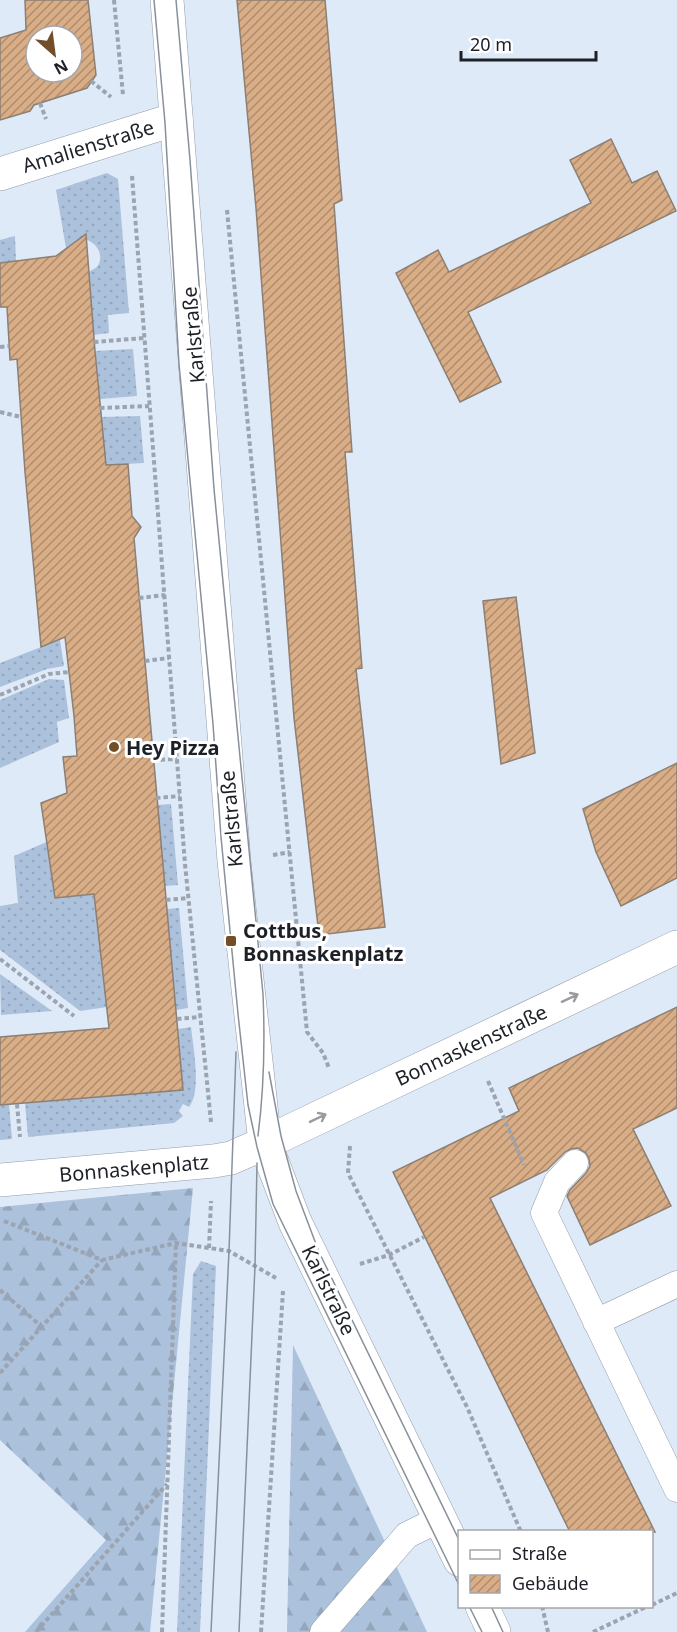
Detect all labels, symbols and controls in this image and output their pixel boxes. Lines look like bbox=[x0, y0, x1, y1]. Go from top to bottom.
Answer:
north arrow bbox=[24, 24, 84, 84]
scale bar bbox=[461, 24, 596, 62]
text: 20 m bbox=[470, 32, 512, 56]
text: N bbox=[50, 54, 72, 80]
street label: Amalienstraße bbox=[19, 113, 157, 179]
street label: Karlstraße bbox=[175, 286, 211, 384]
place label: Hey Pizza bbox=[126, 734, 220, 761]
marker: Hey Pizza bbox=[107, 740, 121, 754]
street label: Karlstraße bbox=[213, 770, 249, 868]
place label: Cottbus, Bonnaskenplatz bbox=[243, 917, 403, 967]
marker: Cottbus, Bonnaskenplatz bbox=[224, 934, 238, 948]
one-way arrow bbox=[560, 992, 578, 1004]
street label: Bonnaskenstraße bbox=[391, 998, 551, 1092]
one-way arrow bbox=[308, 1112, 326, 1124]
street label: Bonnaskenplatz bbox=[58, 1148, 210, 1188]
street label: Karlstraße bbox=[296, 1241, 362, 1339]
legend bbox=[458, 1530, 653, 1608]
text: Straße bbox=[512, 1541, 567, 1565]
text: Gebäude bbox=[512, 1571, 589, 1595]

